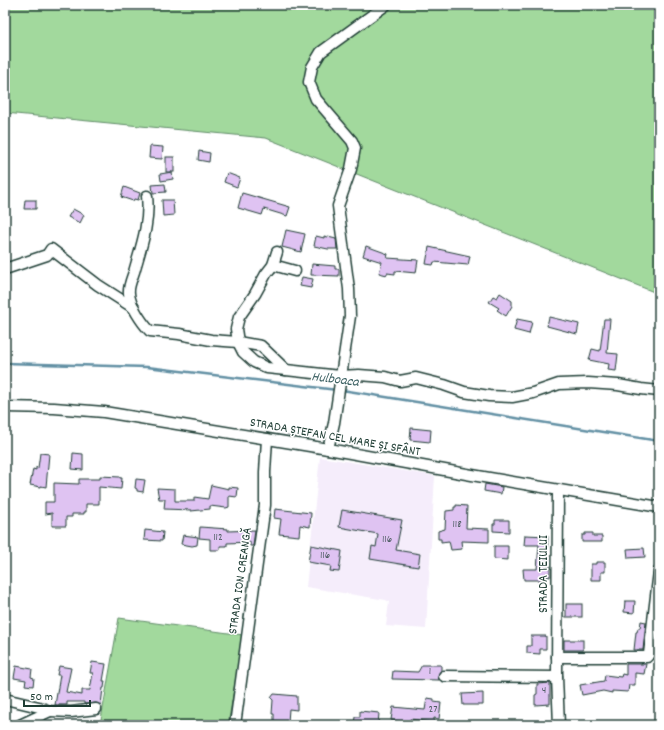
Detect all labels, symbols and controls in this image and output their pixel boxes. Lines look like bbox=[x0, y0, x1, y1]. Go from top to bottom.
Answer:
water label: Hulboaca bbox=[310, 367, 361, 393]
street label: STRADA ȘTEFAN CEL MARE ȘI SFÂNT bbox=[248, 414, 422, 462]
house number: 118 bbox=[452, 517, 462, 533]
street label: STRADA ION CREANGĂ bbox=[224, 526, 258, 636]
house number: 112 bbox=[213, 530, 223, 546]
house number: 116 bbox=[382, 532, 392, 548]
street label: STRADA TEIULUI bbox=[535, 535, 554, 613]
house number: 116 bbox=[320, 548, 330, 564]
house number: 1 bbox=[429, 664, 431, 680]
scale bar bbox=[24, 682, 90, 708]
house number: 4 bbox=[542, 683, 546, 699]
text: 50 m bbox=[30, 689, 53, 706]
house number: 27 bbox=[428, 702, 438, 718]

